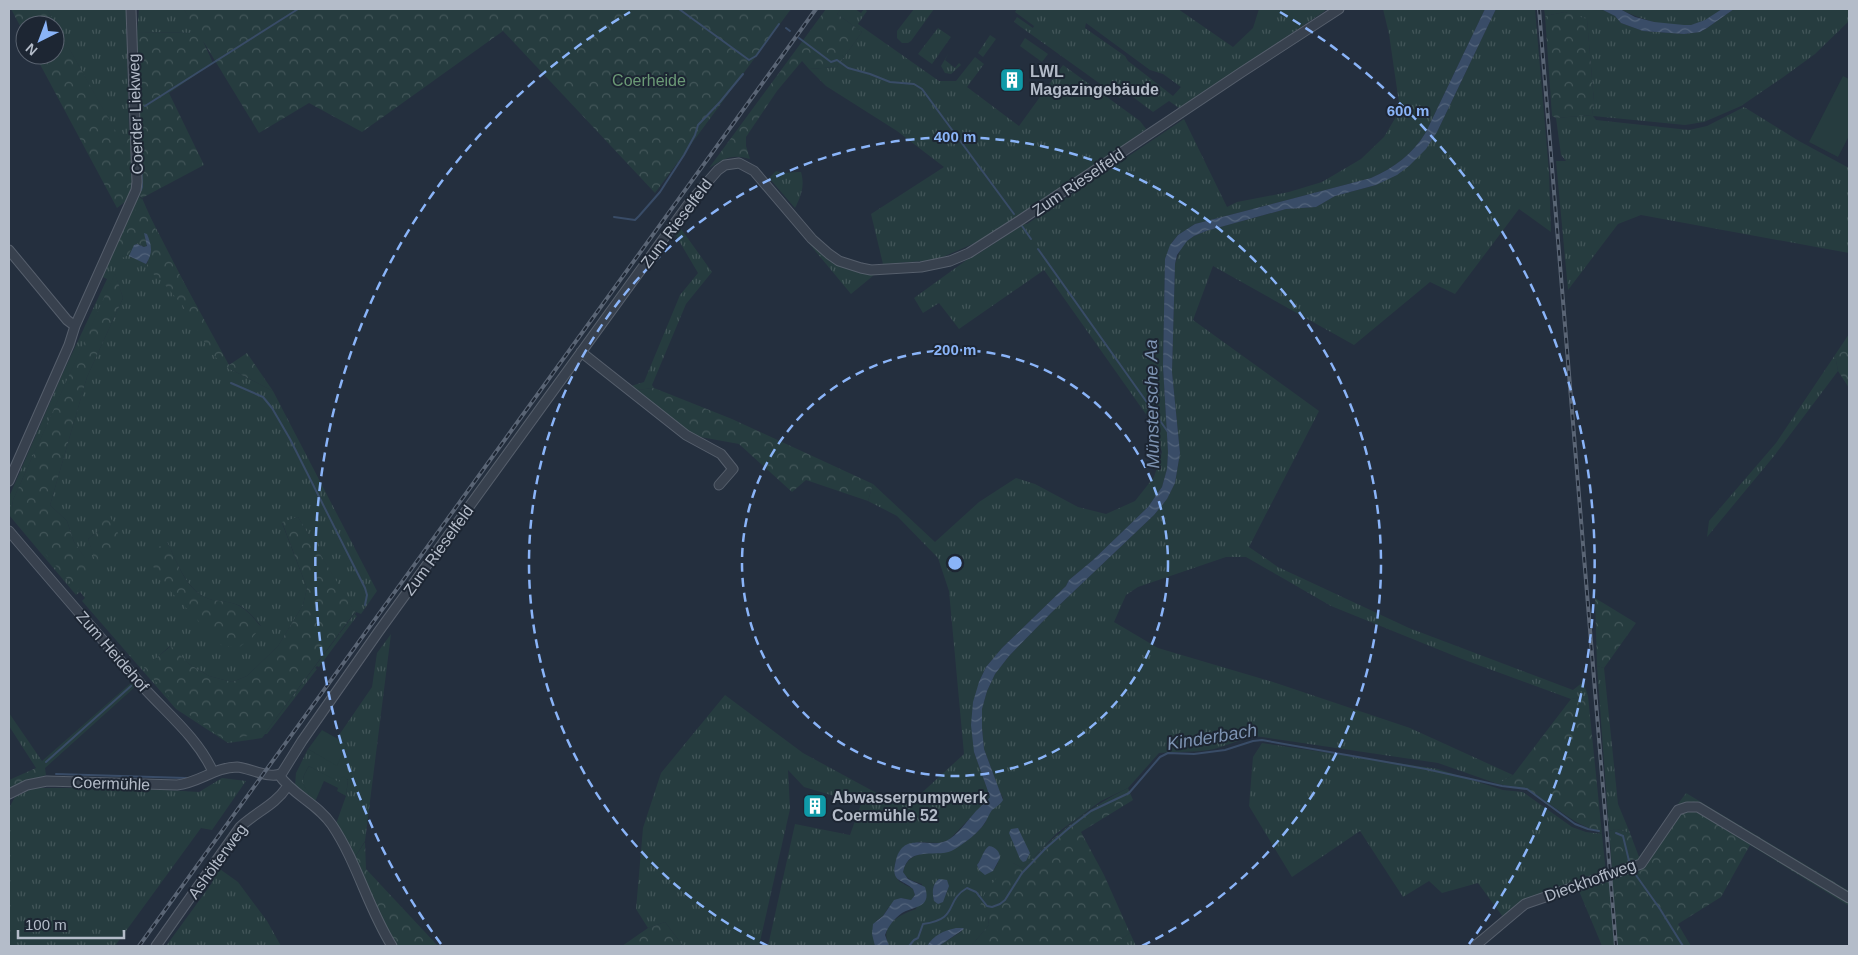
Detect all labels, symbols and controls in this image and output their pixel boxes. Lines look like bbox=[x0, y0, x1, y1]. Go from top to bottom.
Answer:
north arrow bbox=[15, 15, 65, 65]
text: N bbox=[22, 40, 40, 59]
street label: Coerder Liekweg bbox=[125, 53, 146, 175]
place label: LWL Magazingebäude bbox=[1030, 63, 1159, 98]
building icon: LWL Magazingebäude bbox=[999, 67, 1025, 93]
park label: Coerheide bbox=[612, 72, 686, 89]
text: 600 m bbox=[1387, 102, 1429, 119]
text: 400 m bbox=[934, 128, 976, 145]
street label: Zum Rieselfeld bbox=[1029, 146, 1127, 219]
street label: Zum Rieselfeld bbox=[638, 176, 715, 271]
water label: Münstersche Aa bbox=[1141, 339, 1163, 469]
text: 200 m bbox=[934, 341, 976, 358]
street label: Zum Rieselfeld bbox=[400, 502, 477, 598]
centre of rings bbox=[946, 554, 964, 572]
street label: Zum Heidehof bbox=[73, 608, 152, 695]
water label: Kinderbach bbox=[1165, 720, 1259, 754]
street label: Coermühle bbox=[72, 774, 150, 793]
place label: Abwasserpumpwerk Coermühle 52 bbox=[832, 789, 988, 824]
building icon: Abwasserpumpwerk Coermühle 52 bbox=[802, 793, 828, 819]
street label: Ashölterweg bbox=[185, 821, 250, 902]
street label: Dieckhoffweg bbox=[1542, 856, 1638, 905]
scale bar bbox=[18, 908, 124, 940]
text: 100 m bbox=[25, 916, 67, 933]

